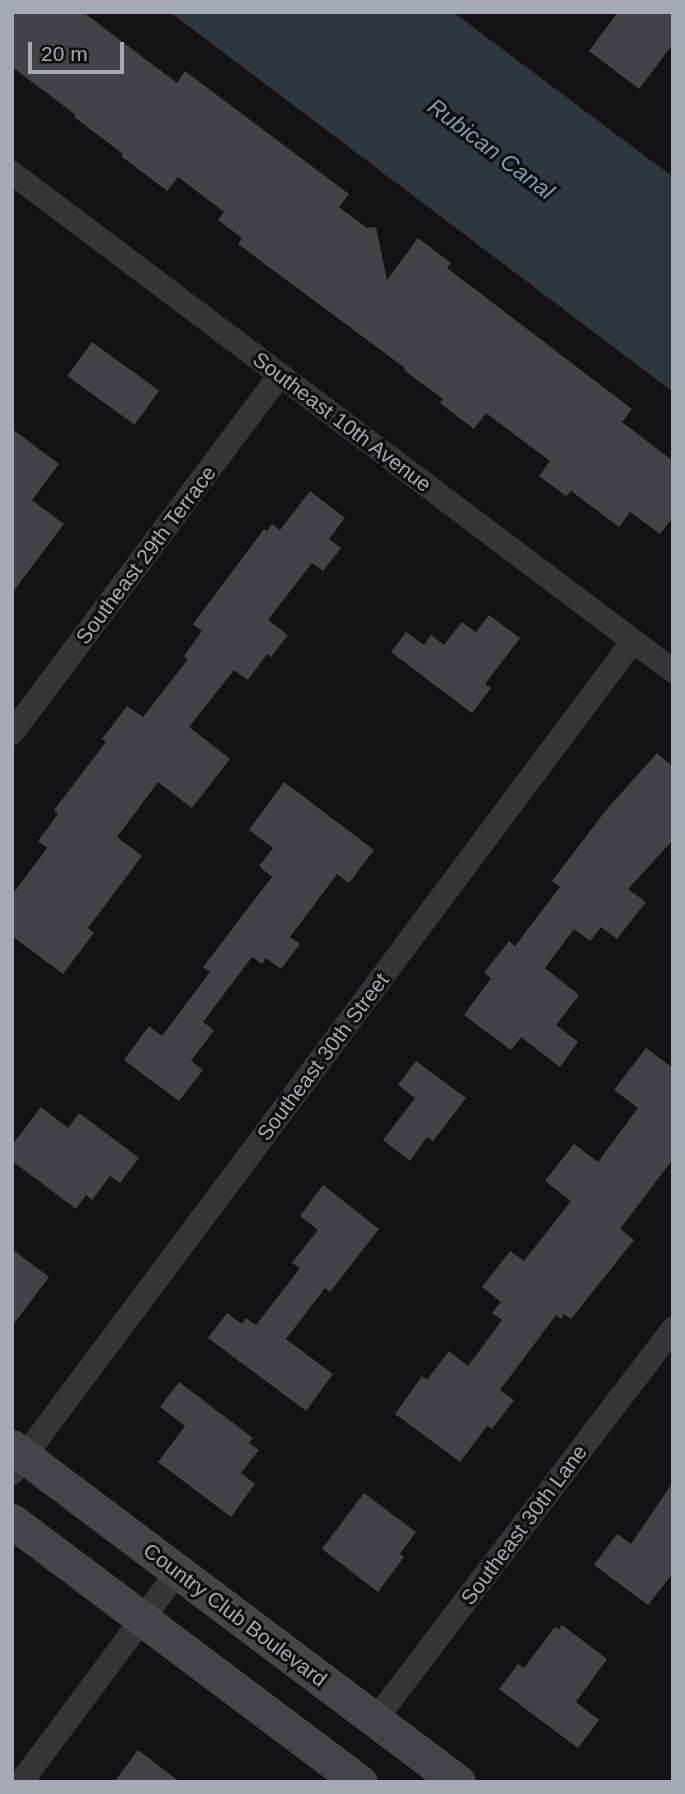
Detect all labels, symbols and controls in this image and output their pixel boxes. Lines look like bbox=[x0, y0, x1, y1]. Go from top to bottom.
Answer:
scale bar bbox=[32, 28, 128, 72]
text: 20 m bbox=[41, 42, 88, 65]
water label: Rubican Canal bbox=[422, 93, 560, 205]
street label: Southeast 10th Avenue bbox=[247, 346, 437, 498]
street label: Southeast 29th Terrace bbox=[71, 461, 221, 649]
street label: Southeast 30th Street bbox=[252, 968, 394, 1146]
street label: Southeast 30th Lane bbox=[456, 1440, 592, 1610]
street label: Country Club Boulevard bbox=[138, 1538, 332, 1692]

